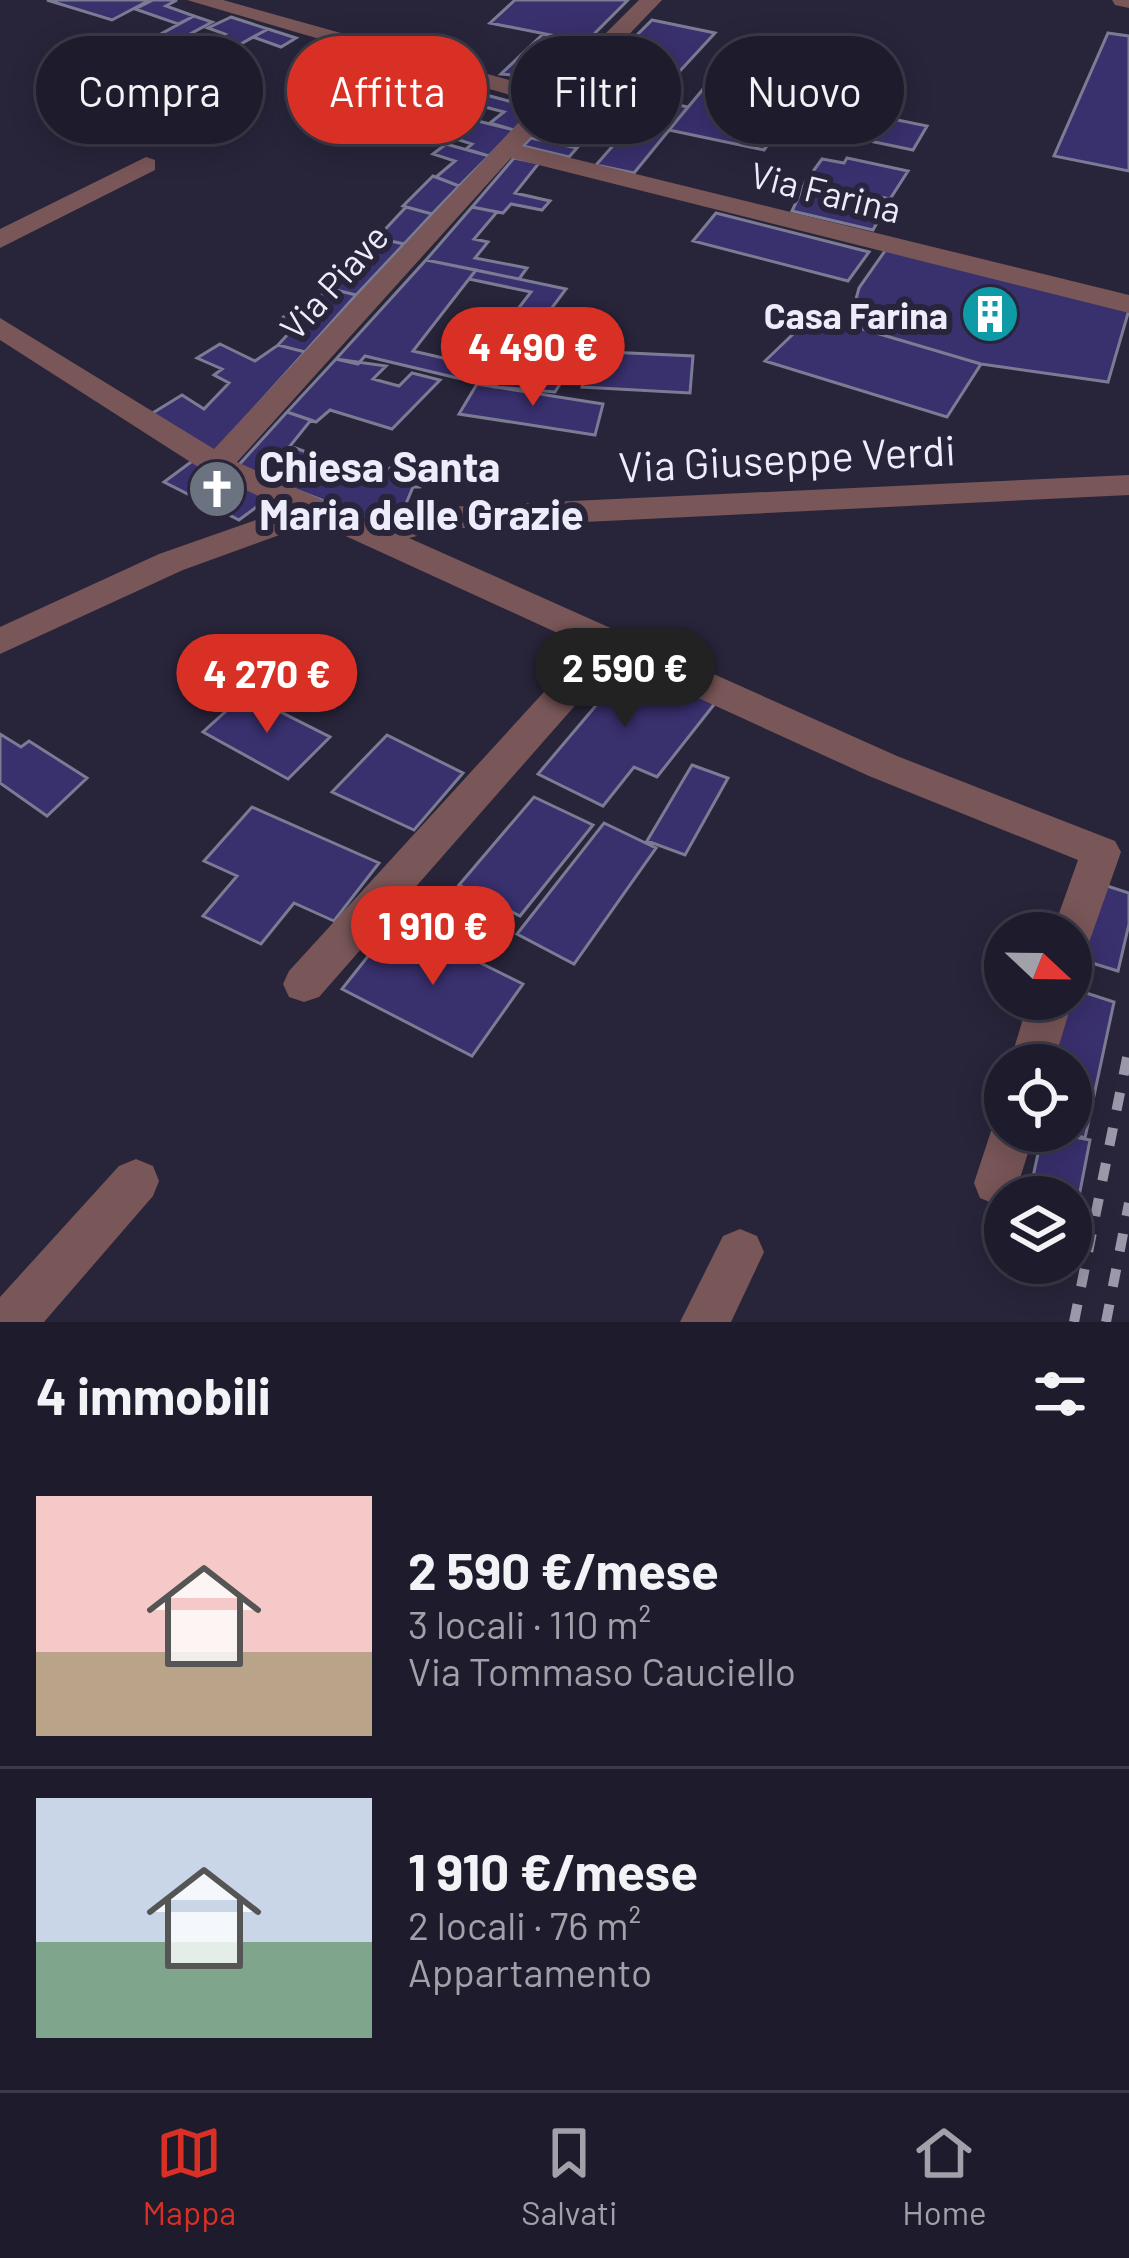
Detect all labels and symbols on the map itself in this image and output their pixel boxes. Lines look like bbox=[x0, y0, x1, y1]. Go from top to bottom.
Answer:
street label: Via Farina bbox=[746, 152, 906, 230]
street label: Via Piave bbox=[270, 214, 396, 348]
building icon: Casa Farina bbox=[959, 283, 1021, 345]
place label: Casa Farina bbox=[764, 293, 948, 336]
pin: 4 490 € bbox=[422, 307, 644, 409]
street label: Via Giuseppe Verdi bbox=[617, 423, 957, 492]
place label: Chiesa Santa Maria delle Grazie bbox=[259, 440, 584, 538]
church icon: Chiesa Santa Maria delle Grazie bbox=[186, 458, 248, 520]
pin: 2 590 € bbox=[514, 628, 736, 730]
pin: 4 270 € bbox=[156, 634, 378, 736]
pin: 1 910 € bbox=[322, 886, 544, 988]
north arrow bbox=[984, 912, 1092, 1020]

